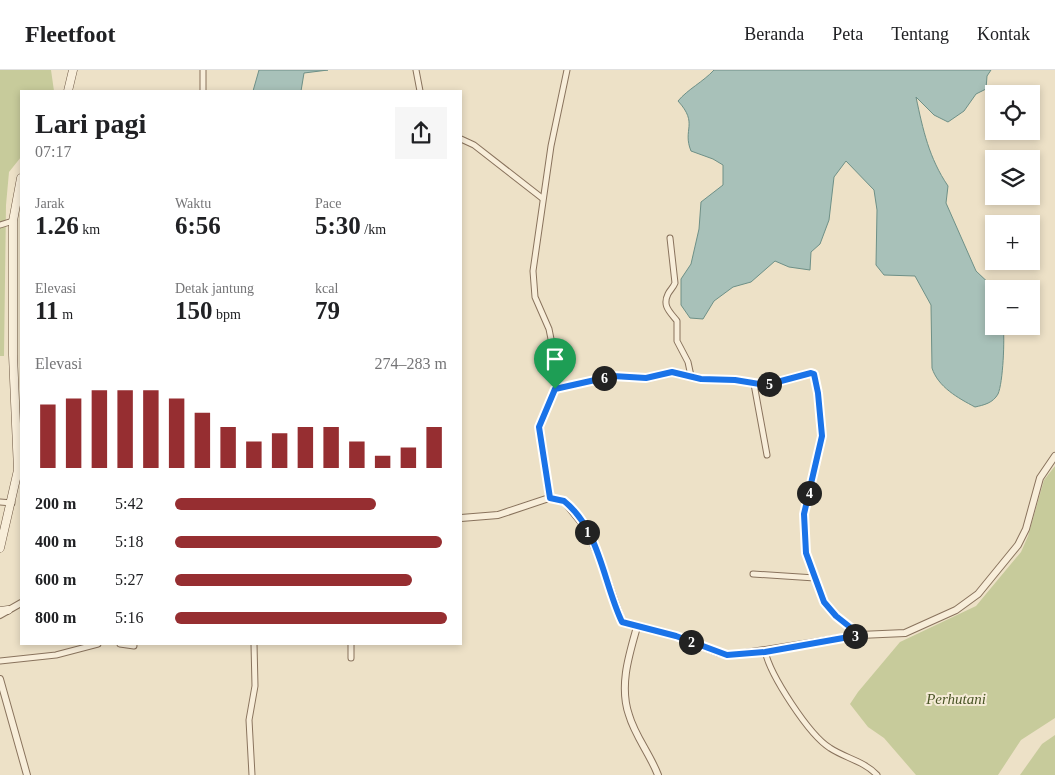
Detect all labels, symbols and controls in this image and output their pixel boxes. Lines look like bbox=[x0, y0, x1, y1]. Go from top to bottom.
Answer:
text: Fleetfoot bbox=[25, 21, 116, 47]
text: Beranda bbox=[744, 24, 804, 44]
text: Peta bbox=[832, 24, 863, 44]
text: Tentang bbox=[891, 24, 949, 44]
text: Kontak bbox=[977, 24, 1030, 44]
map controls bbox=[985, 85, 1040, 335]
button: locate bbox=[985, 85, 1040, 140]
button: share bbox=[395, 107, 447, 159]
text: Lari pagi bbox=[35, 108, 146, 139]
text: 07:17 bbox=[35, 143, 71, 160]
button: layers bbox=[985, 150, 1040, 205]
text: Jarak bbox=[35, 196, 65, 211]
text: Waktu bbox=[175, 196, 211, 211]
text: Pace bbox=[315, 196, 341, 211]
text: 1.26 bbox=[35, 212, 79, 239]
text: 6:56 bbox=[175, 212, 221, 239]
text: 5:30 bbox=[315, 212, 361, 239]
button: + bbox=[985, 215, 1040, 270]
text: km bbox=[79, 222, 100, 237]
text: /km bbox=[361, 222, 386, 237]
button: − bbox=[985, 280, 1040, 335]
text: Elevasi bbox=[35, 281, 76, 296]
text: Detak jantung bbox=[175, 281, 254, 296]
text: kcal bbox=[315, 281, 338, 296]
text: 11 bbox=[35, 297, 59, 324]
text: 150 bbox=[175, 297, 213, 324]
text: 79 bbox=[315, 297, 340, 324]
text: m bbox=[59, 307, 73, 322]
text: bpm bbox=[213, 307, 241, 322]
pin bbox=[534, 338, 576, 389]
icon: arrive bbox=[541, 345, 569, 373]
text: Elevasi bbox=[35, 355, 82, 372]
text: 274–283 m bbox=[375, 355, 447, 372]
pin: 6 bbox=[592, 366, 616, 390]
text: 6 bbox=[601, 371, 608, 386]
pin: 5 bbox=[756, 372, 782, 396]
text: 5 bbox=[766, 377, 773, 392]
pin: 4 bbox=[796, 480, 822, 506]
text: 4 bbox=[806, 486, 813, 501]
text: 200 m bbox=[35, 495, 76, 512]
text: 5:42 bbox=[115, 495, 143, 512]
pin: 1 bbox=[574, 520, 600, 544]
text: 1 bbox=[584, 525, 591, 540]
text: 400 m bbox=[35, 533, 76, 550]
text: 5:18 bbox=[115, 533, 143, 550]
text: 600 m bbox=[35, 571, 76, 588]
text: 5:27 bbox=[115, 571, 143, 588]
text: 800 m bbox=[35, 609, 76, 626]
text: 5:16 bbox=[115, 609, 143, 626]
pin: 3 bbox=[842, 624, 868, 648]
text: 3 bbox=[852, 629, 859, 644]
pin: 2 bbox=[678, 630, 704, 654]
text: 2 bbox=[688, 635, 695, 650]
park label: Perhutani bbox=[925, 691, 986, 707]

